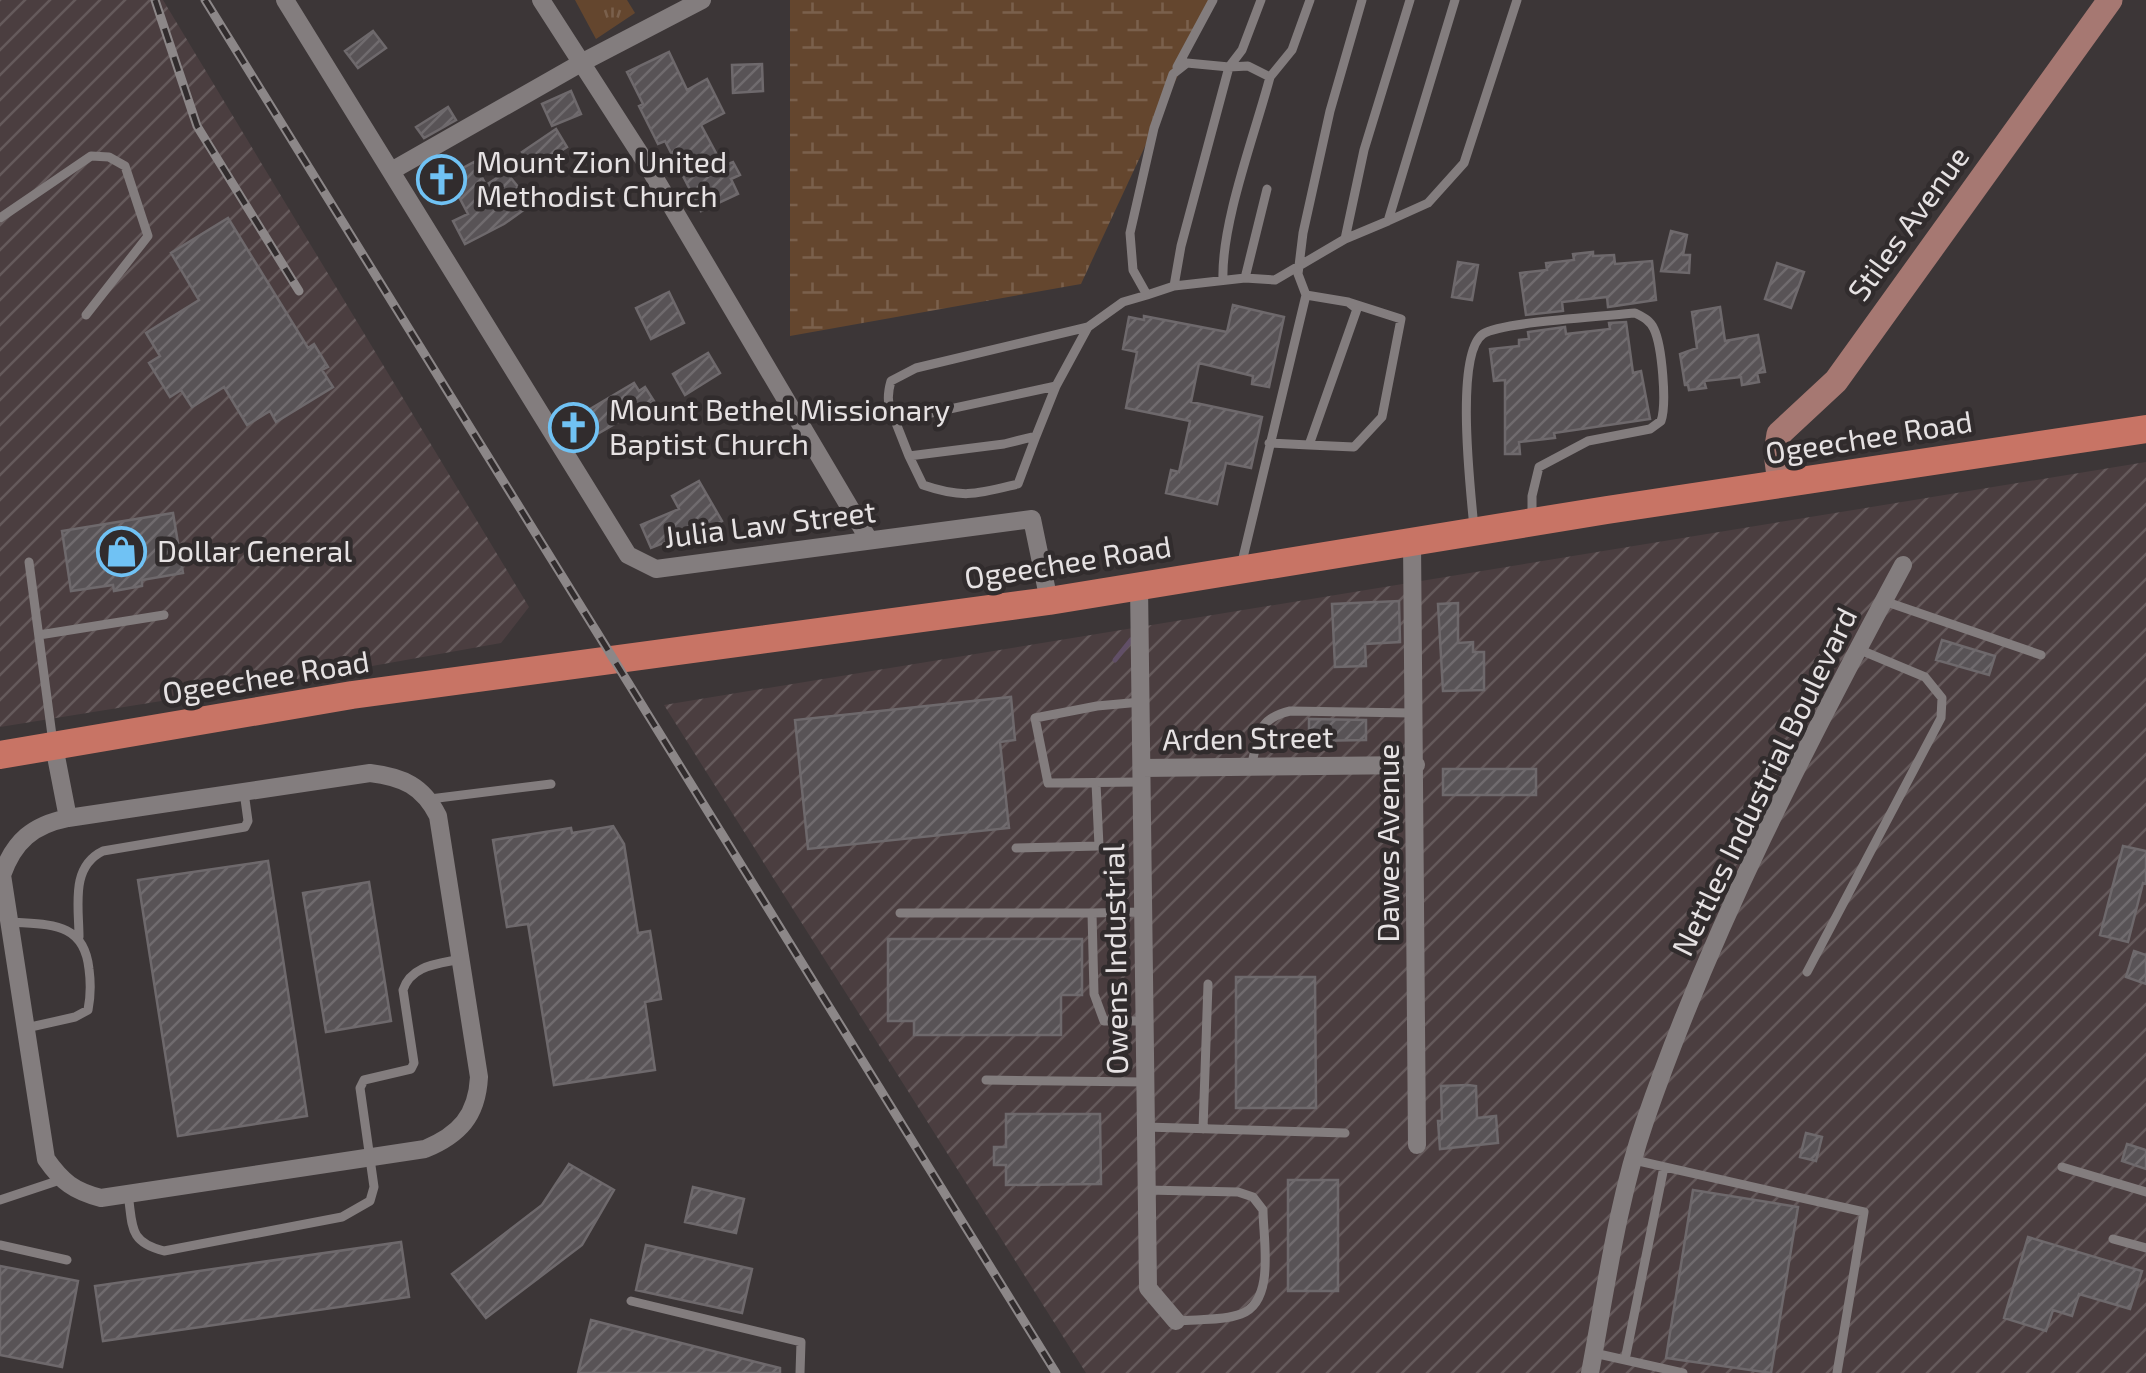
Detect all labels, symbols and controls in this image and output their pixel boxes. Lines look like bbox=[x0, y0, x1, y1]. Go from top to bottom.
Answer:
street label: Stiles Avenue bbox=[1839, 139, 1976, 307]
place label: Mount Zion United Methodist Church bbox=[476, 143, 727, 213]
church icon: Mount Zion United Methodist Church bbox=[415, 154, 467, 206]
place label: Mount Bethel Missionary Baptist Church bbox=[609, 391, 950, 461]
church icon: Mount Bethel Missionary Baptist Church bbox=[548, 402, 600, 454]
street label: Ogeechee Road bbox=[1763, 402, 1975, 470]
street label: Julia Law Street bbox=[662, 492, 878, 554]
shop icon: Dollar General bbox=[96, 526, 148, 578]
street label: Ogeechee Road bbox=[962, 527, 1174, 595]
place label: Dollar General bbox=[157, 532, 352, 568]
street label: Nettles Industrial Boulevard bbox=[1663, 601, 1863, 961]
street label: Ogeechee Road bbox=[160, 642, 372, 710]
street label: Arden Street bbox=[1162, 718, 1334, 756]
street label: Dawes Avenue bbox=[1369, 744, 1405, 942]
street label: Owens Industrial bbox=[1094, 843, 1134, 1075]

